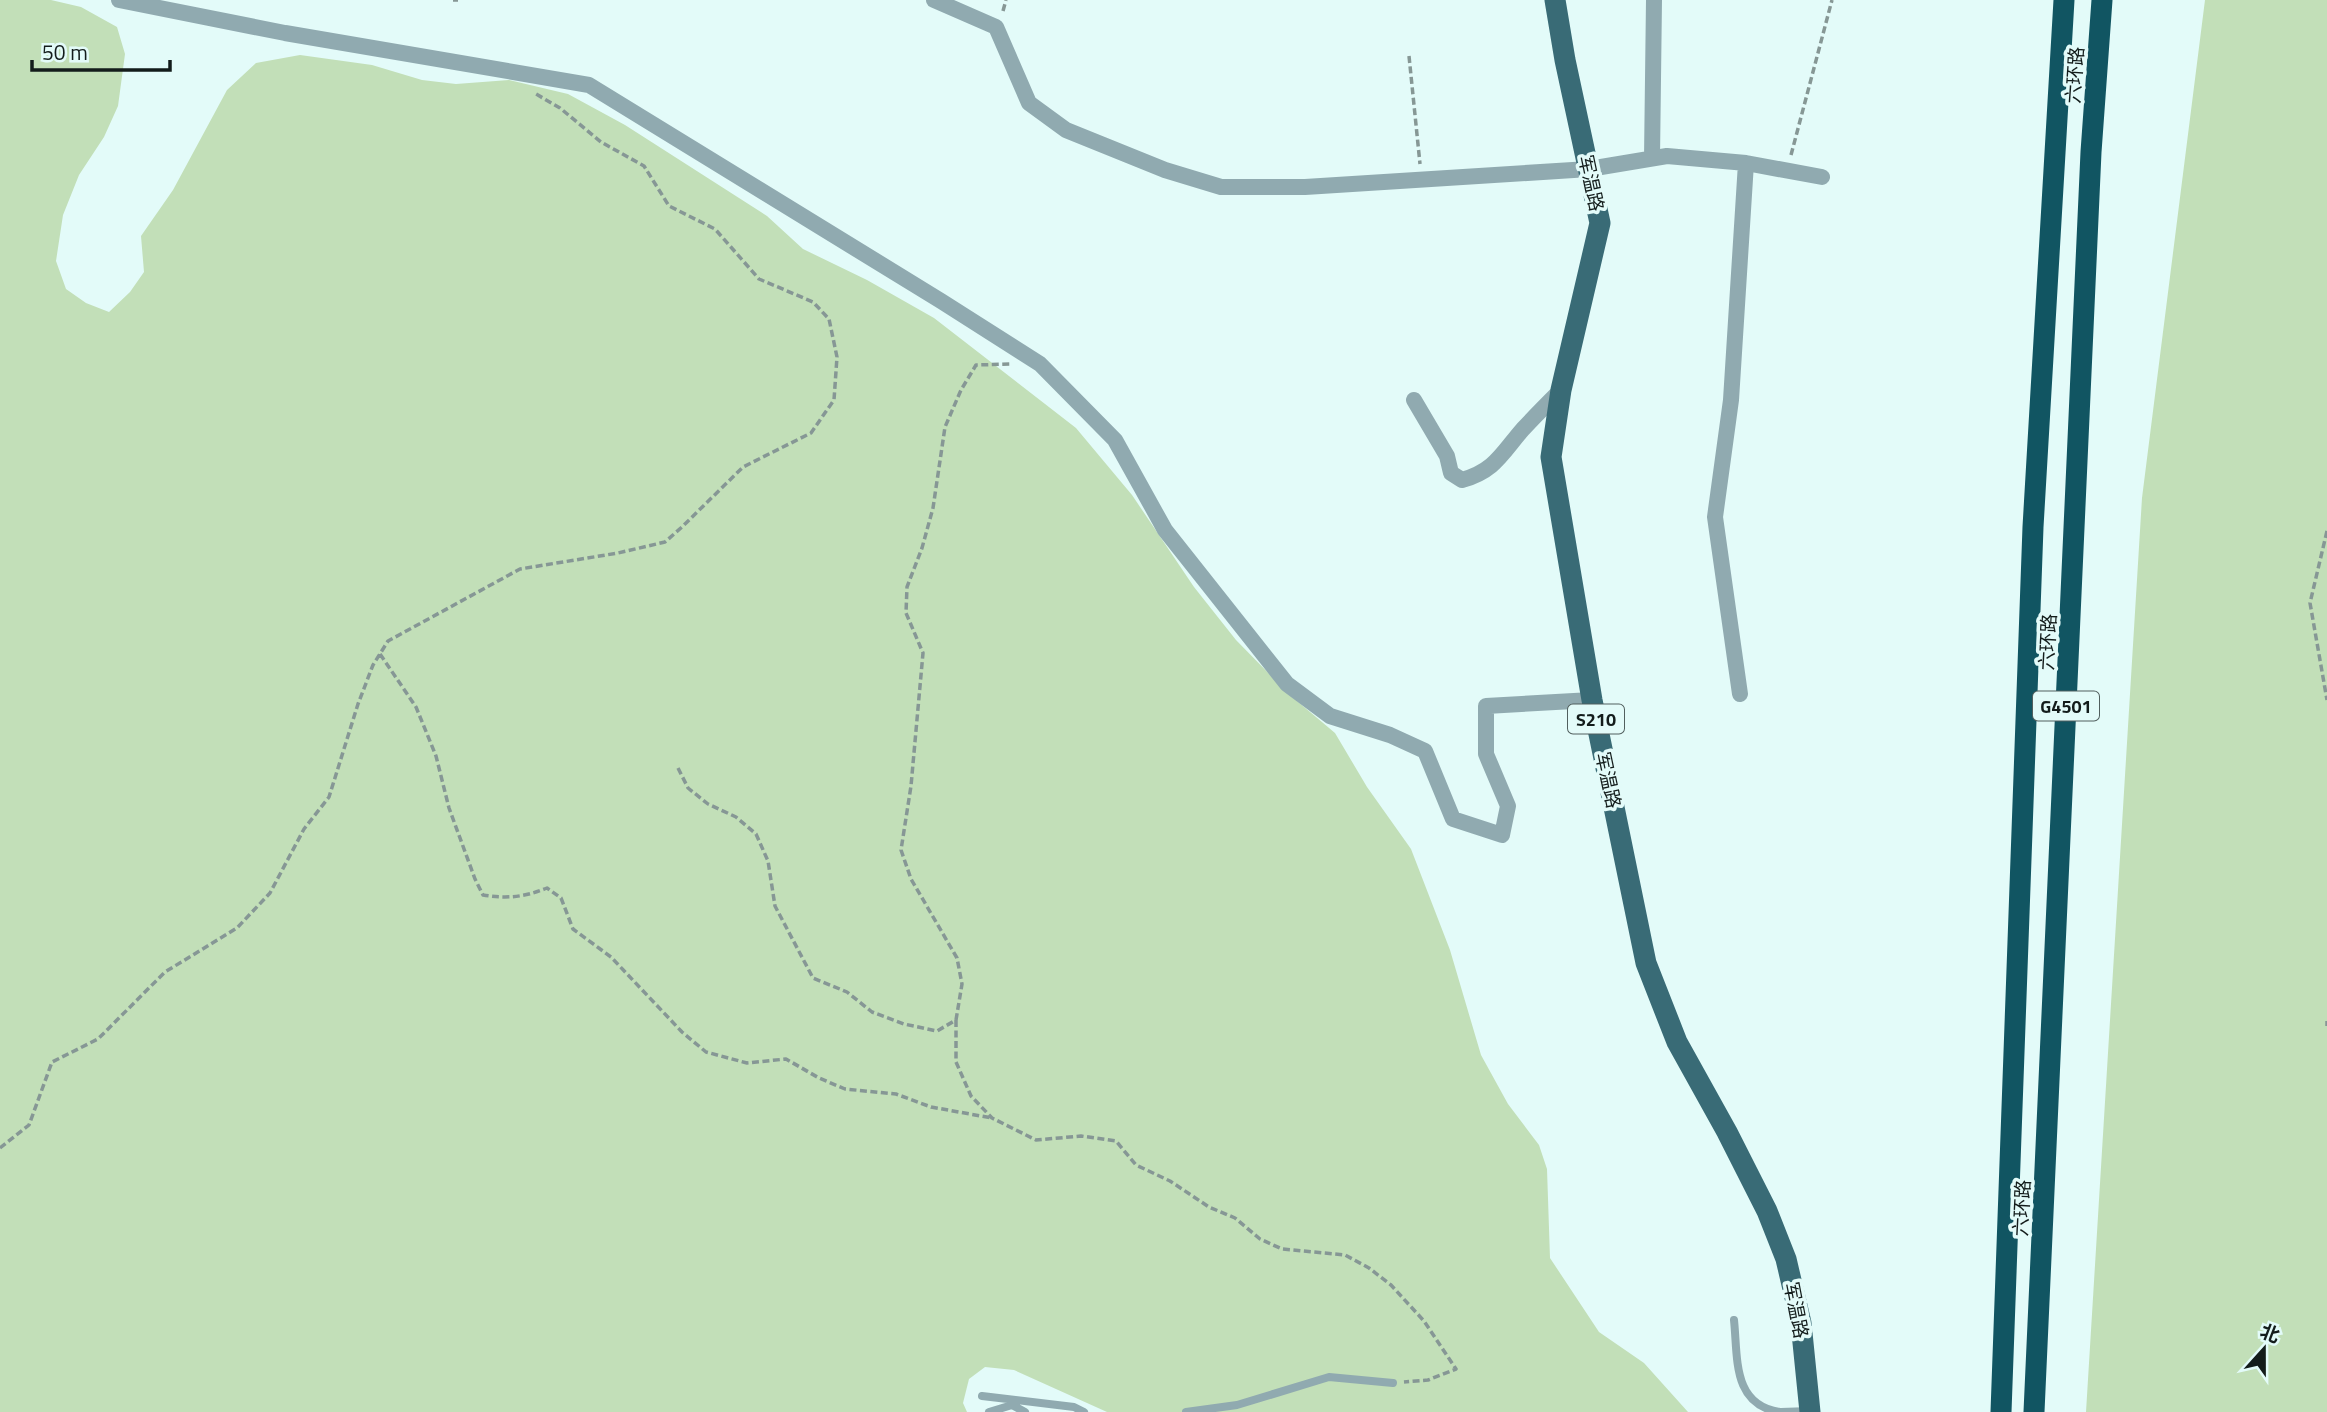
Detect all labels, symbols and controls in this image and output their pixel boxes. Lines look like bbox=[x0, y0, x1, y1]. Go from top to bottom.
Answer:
scale bar bbox=[32, 28, 170, 72]
text: 50 m bbox=[42, 36, 88, 68]
street label: 六环路 bbox=[2058, 46, 2090, 104]
street label: 军温路 bbox=[1572, 152, 1612, 214]
street label: 六环路 bbox=[2031, 613, 2063, 671]
road number: G4501 bbox=[2033, 692, 2099, 720]
road number: S210 bbox=[1568, 704, 1624, 734]
street label: 军温路 bbox=[1589, 749, 1629, 811]
street label: 六环路 bbox=[2005, 1179, 2037, 1237]
street label: 军温路 bbox=[1777, 1279, 1817, 1341]
north arrow bbox=[2229, 1314, 2299, 1384]
text: 北 bbox=[2256, 1316, 2284, 1350]

